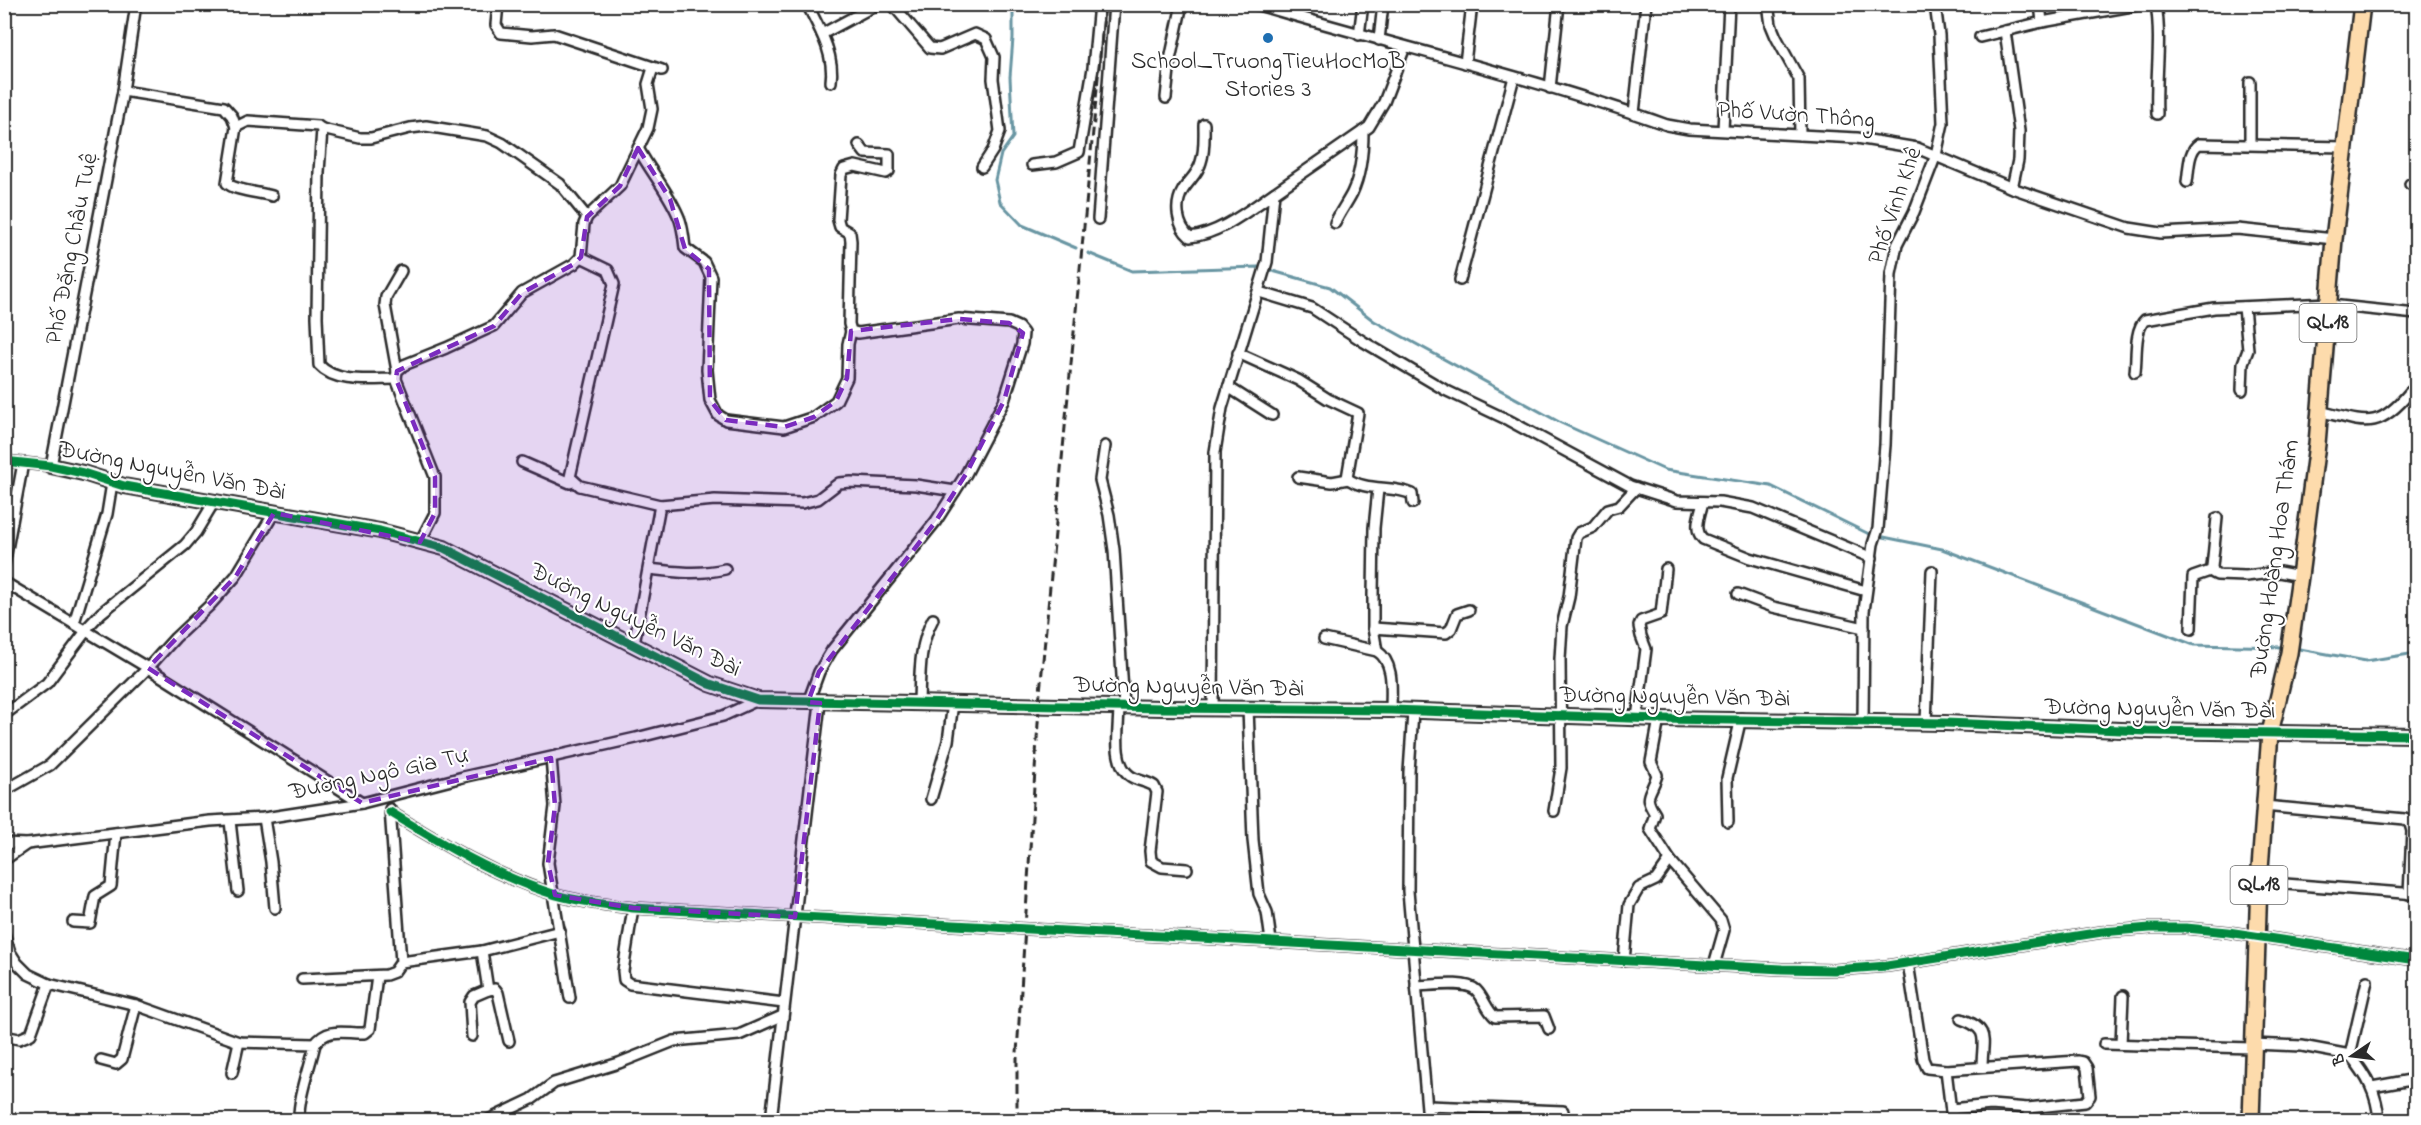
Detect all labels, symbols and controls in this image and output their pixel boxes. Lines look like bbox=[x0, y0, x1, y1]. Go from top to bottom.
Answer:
marker: School_TruongTieuHocMoB Stories 3 bbox=[1261, 31, 1275, 45]
place label: School_TruongTieuHocMoB Stories 3 bbox=[1131, 45, 1405, 108]
street label: Phố Vườn Thông bbox=[1716, 93, 1876, 139]
street label: Phố Vĩnh Khê bbox=[1860, 142, 1933, 269]
street label: Phố Đặng Châu Tuệ bbox=[37, 148, 109, 348]
road number: QL.18 bbox=[2300, 304, 2356, 342]
street label: Đường Nguyễn Văn Đài bbox=[54, 433, 289, 512]
street label: Đường Hoàng Hoa Thám bbox=[2242, 437, 2310, 682]
street label: Đường Nguyễn Văn Đài bbox=[522, 554, 746, 688]
street label: Đường Nguyễn Văn Đài bbox=[1072, 668, 1305, 709]
street label: Đường Nguyễn Văn Đài bbox=[1558, 678, 1791, 719]
street label: Đường Nguyễn Văn Đài bbox=[2043, 690, 2276, 731]
street label: Đường Ngô Gia Tự bbox=[285, 739, 472, 811]
road number: QL.18 bbox=[2230, 866, 2288, 904]
north arrow bbox=[2322, 1026, 2382, 1086]
text: B bbox=[2326, 1051, 2353, 1068]

